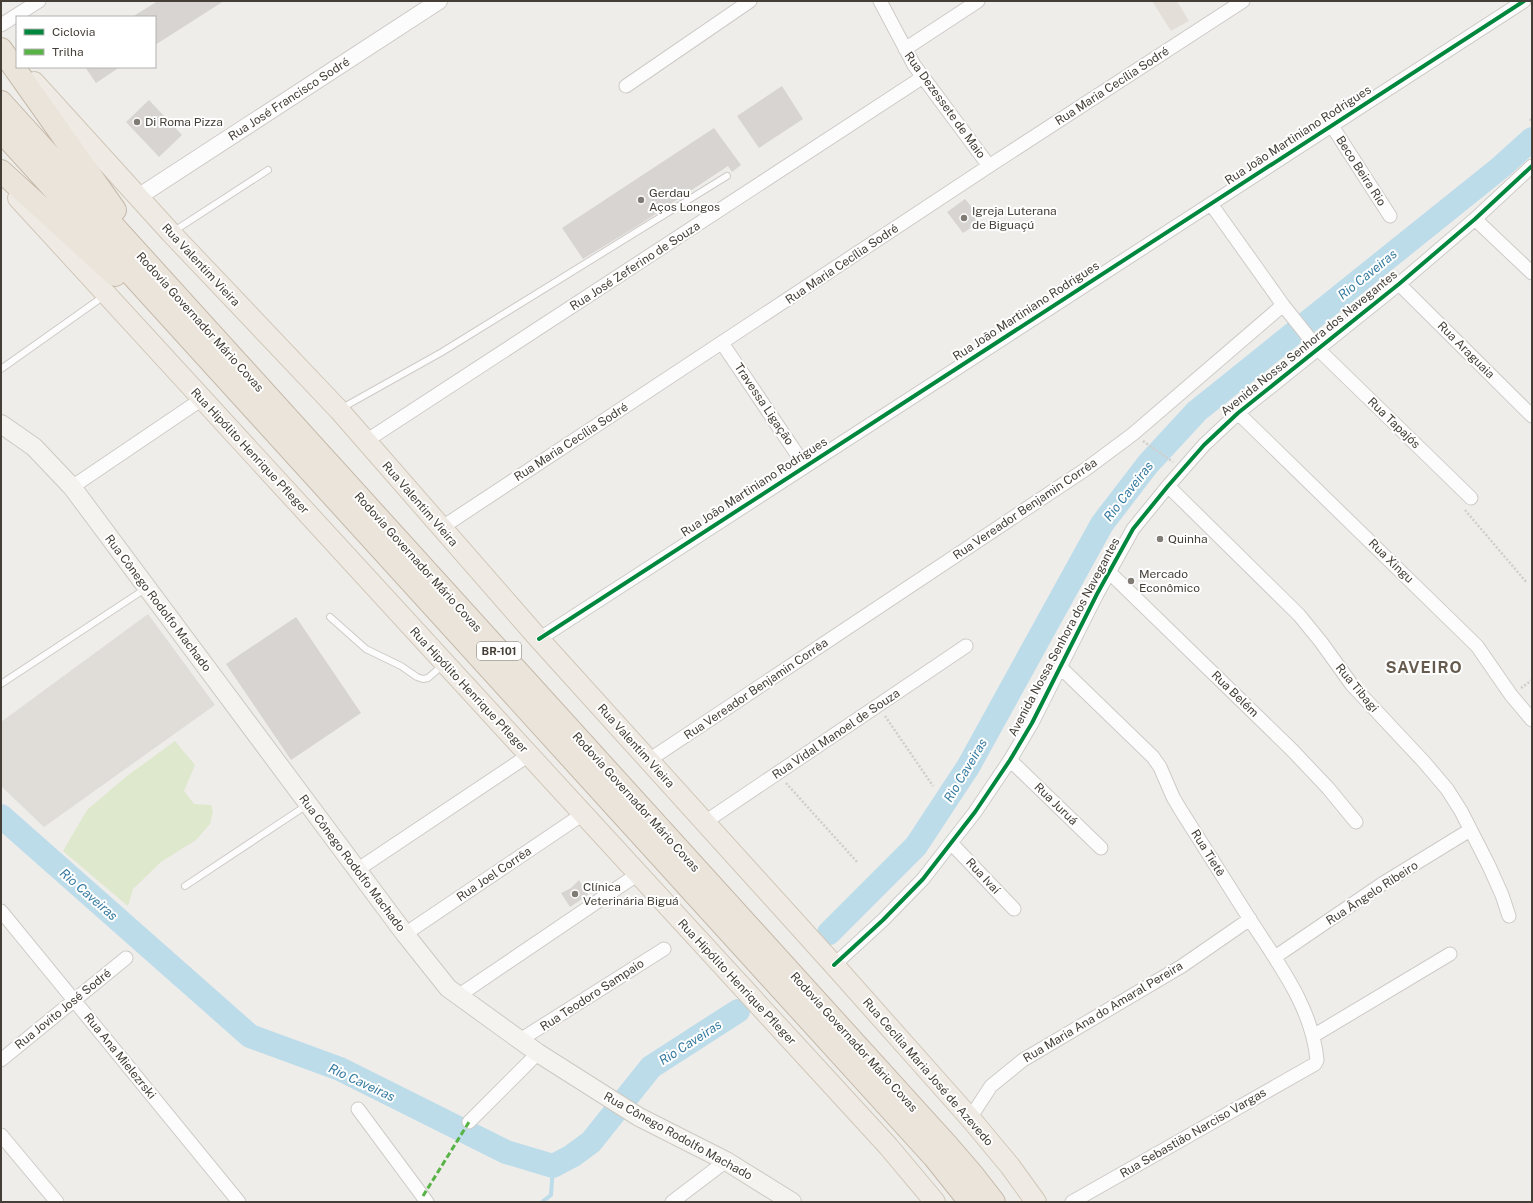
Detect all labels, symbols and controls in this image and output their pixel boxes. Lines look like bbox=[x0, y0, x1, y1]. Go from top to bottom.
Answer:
legend bbox=[16, 16, 156, 68]
text: Ciclovia bbox=[52, 25, 95, 39]
street label: Rua Maria Cecília Sodré bbox=[1052, 44, 1172, 128]
text: Trilha bbox=[52, 45, 84, 59]
street label: Rua Dezessete de Maio bbox=[902, 49, 989, 161]
street label: Rua José Francisco Sodré bbox=[226, 54, 352, 144]
street label: Rua João Martiniano Rodrigues bbox=[1222, 82, 1374, 188]
place label: Di Roma Pizza bbox=[145, 115, 223, 129]
marker: Di Roma Pizza bbox=[132, 117, 142, 127]
street label: Beco Beira Rio bbox=[1333, 133, 1389, 209]
place label: Gerdau Aços Longos bbox=[649, 186, 720, 214]
marker: Gerdau Aços Longos bbox=[636, 195, 646, 205]
place label: Igreja Luterana de Biguaçú bbox=[972, 204, 1057, 232]
marker: Igreja Luterana de Biguaçú bbox=[959, 213, 969, 223]
street label: Rua José Zeferino de Souza bbox=[567, 219, 703, 313]
street label: Rua Valentim Vieira bbox=[159, 221, 243, 309]
street label: Rua Maria Cecília Sodré bbox=[783, 221, 901, 307]
water label: Rio Caveiras bbox=[1335, 246, 1400, 303]
street label: Rodovia Governador Mário Covas bbox=[134, 249, 266, 395]
street label: Rua João Martiniano Rodrigues bbox=[950, 258, 1102, 364]
street label: Avenida Nossa Senhora dos Navegantes bbox=[1218, 267, 1400, 419]
street label: Rua Araguaia bbox=[1435, 319, 1497, 381]
street label: Travessa Ligação bbox=[731, 360, 797, 448]
street label: Rua Hipólito Henrique Pfleger bbox=[188, 385, 312, 517]
street label: Rua Tapajós bbox=[1365, 395, 1423, 451]
street label: Rua Maria Cecília Sodré bbox=[511, 400, 631, 484]
street label: Rua João Martiniano Rodrigues bbox=[678, 434, 830, 540]
street label: Rua Vereador Benjamin Corrêa bbox=[950, 455, 1100, 563]
street label: Rua Valentim Vieira bbox=[379, 459, 461, 549]
water label: Rio Caveiras bbox=[1101, 459, 1156, 524]
street label: Rodovia Governador Mário Covas bbox=[352, 489, 484, 635]
street label: Rua Cônego Rodolfo Machado bbox=[102, 532, 214, 674]
place label: Quinha bbox=[1168, 532, 1208, 546]
marker: Quinha bbox=[1155, 534, 1165, 544]
street label: Avenida Nossa Senhora dos Navegantes bbox=[1006, 535, 1122, 739]
street label: Rua Xingu bbox=[1366, 536, 1416, 586]
place label: Mercado Econômico bbox=[1139, 567, 1200, 595]
marker: Mercado Econômico bbox=[1126, 576, 1136, 586]
street label: Rua Hipólito Henrique Pfleger bbox=[407, 624, 531, 756]
street label: Rua Vereador Benjamin Corrêa bbox=[681, 635, 831, 743]
road number: BR-101 bbox=[477, 642, 521, 660]
district label: SAVEIRO bbox=[1385, 658, 1463, 677]
street label: Rua Tibagi bbox=[1333, 661, 1381, 715]
street label: Rua Belém bbox=[1209, 668, 1261, 720]
street label: Rua Vidal Manoel de Souza bbox=[770, 686, 902, 782]
street label: Rua Valentim Vieira bbox=[595, 701, 677, 791]
street label: Rodovia Governador Mário Covas bbox=[570, 729, 702, 875]
water label: Rio Caveiras bbox=[941, 736, 990, 805]
street label: Rua Juruá bbox=[1032, 780, 1080, 828]
street label: Rua Cônego Rodolfo Machado bbox=[296, 792, 408, 934]
street label: Rua Tietê bbox=[1188, 827, 1228, 879]
street label: Rua Joel Corrêa bbox=[454, 844, 534, 904]
street label: Rua Ivaí bbox=[963, 855, 1004, 897]
street label: Rua Ângelo Ribeiro bbox=[1324, 858, 1421, 928]
water label: Rio Caveiras bbox=[57, 865, 121, 923]
place label: Clínica Veterinária Biguá bbox=[583, 880, 679, 908]
marker: Clínica Veterinária Biguá bbox=[570, 889, 580, 899]
street label: Rua Hipólito Henrique Pfleger bbox=[675, 916, 799, 1048]
street label: Rua Teodoro Sampaio bbox=[537, 956, 647, 1034]
street label: Rua Maria Ana do Amaral Pereira bbox=[1021, 959, 1185, 1065]
street label: Rua Jovito José Sodré bbox=[12, 966, 114, 1052]
street label: Rodovia Governador Mário Covas bbox=[788, 969, 920, 1115]
street label: Rua Cecília Maria José de Azevedo bbox=[860, 995, 996, 1149]
street label: Rua Ana Mielezrski bbox=[81, 1010, 159, 1102]
water label: Rio Caveiras bbox=[656, 1017, 724, 1068]
water label: Rio Caveiras bbox=[326, 1061, 397, 1104]
street label: Rua Sebastião Narciso Vargas bbox=[1117, 1085, 1269, 1181]
street label: Rua Cônego Rodolfo Machado bbox=[601, 1089, 755, 1183]

